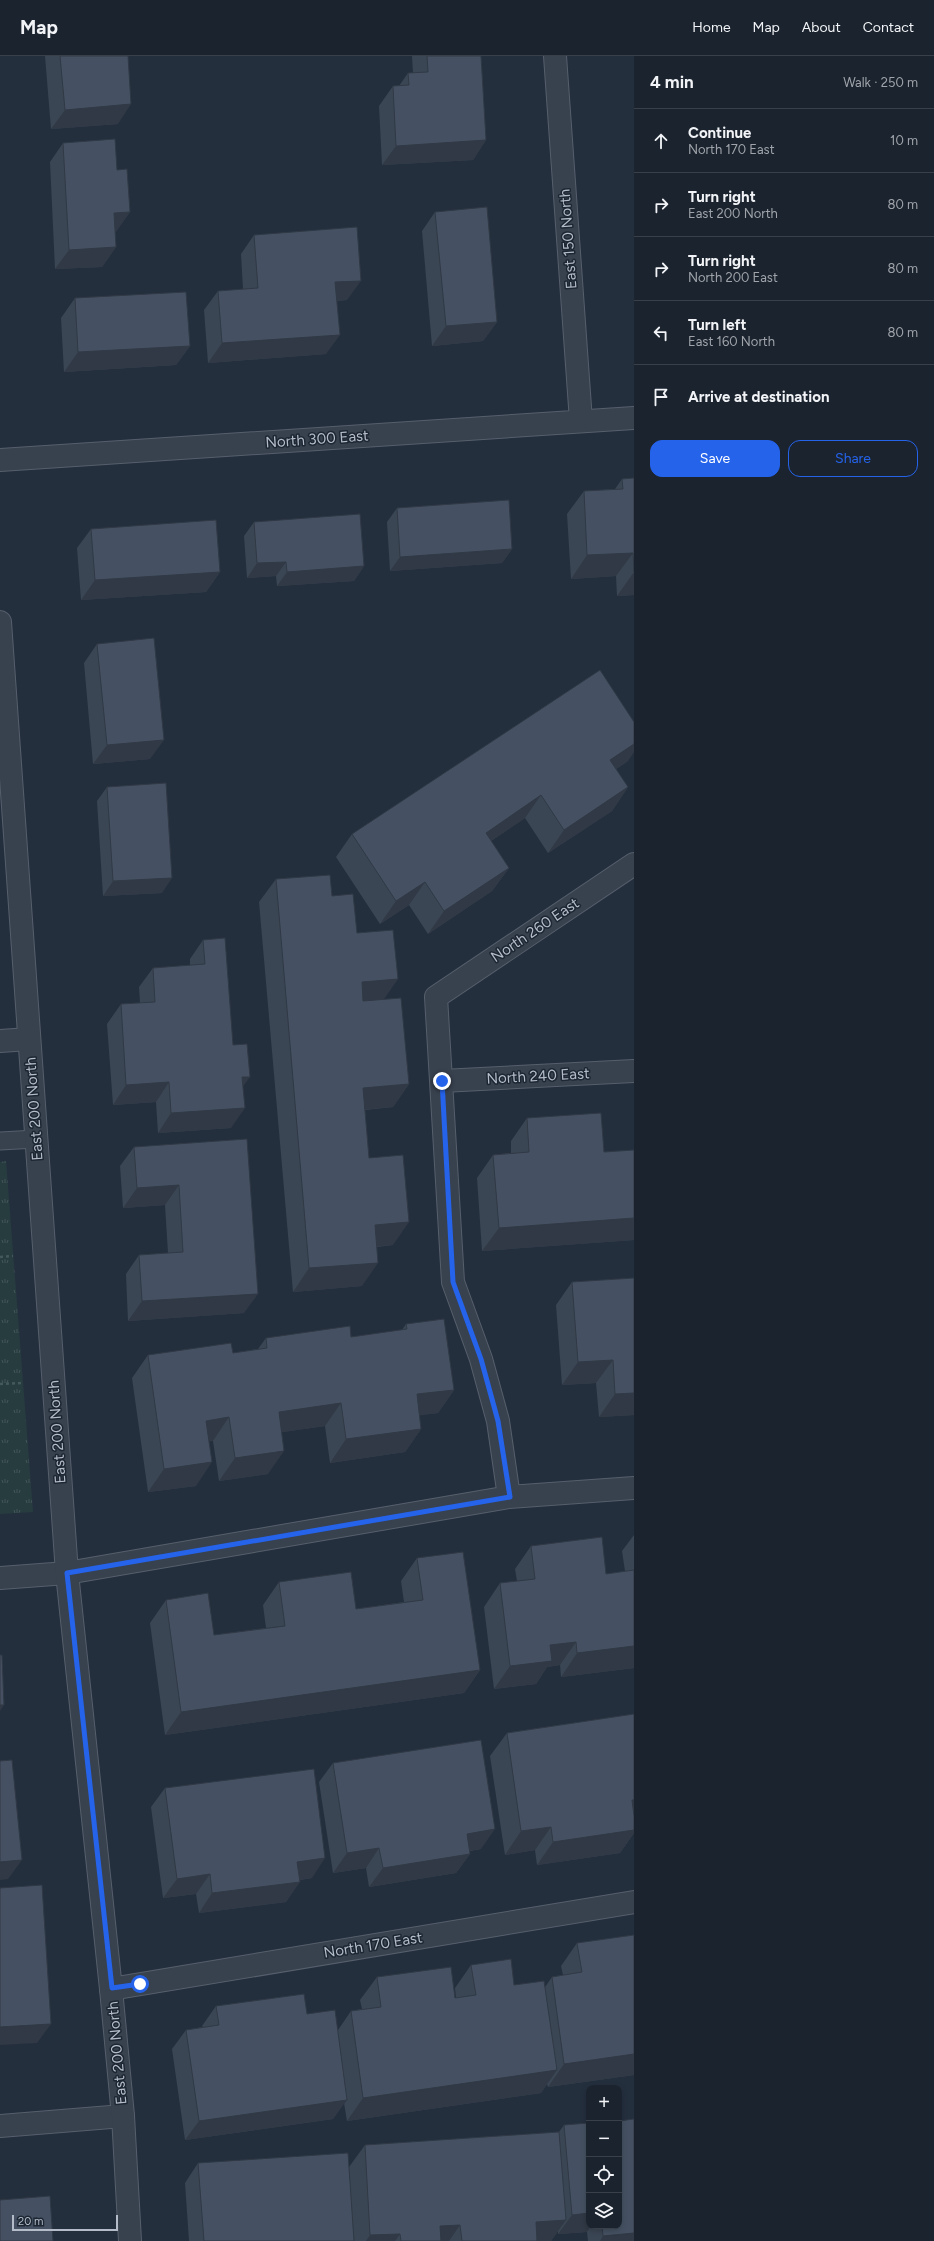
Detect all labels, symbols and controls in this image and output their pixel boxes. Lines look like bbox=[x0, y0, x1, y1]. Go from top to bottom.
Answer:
text: Map bbox=[20, 16, 58, 39]
text: Home bbox=[692, 19, 731, 36]
text: Map bbox=[753, 19, 780, 36]
text: About bbox=[802, 19, 841, 36]
text: Contact bbox=[863, 19, 914, 36]
text: 4 min bbox=[650, 72, 694, 92]
text: Walk · 250 m bbox=[843, 75, 918, 90]
text: Continue bbox=[688, 124, 751, 142]
icon: ahead bbox=[650, 130, 672, 152]
text: 10 m bbox=[890, 133, 918, 148]
text: North 170 East bbox=[688, 142, 775, 157]
street label: East 150 North bbox=[556, 188, 580, 290]
text: Turn right bbox=[688, 188, 756, 206]
icon: right bbox=[650, 194, 672, 216]
text: 80 m bbox=[887, 197, 918, 212]
text: East 200 North bbox=[688, 206, 778, 221]
text: Turn right bbox=[688, 252, 756, 270]
icon: right bbox=[650, 258, 672, 280]
text: 80 m bbox=[887, 261, 918, 276]
text: North 200 East bbox=[688, 270, 778, 285]
text: Turn left bbox=[688, 316, 746, 334]
icon: left bbox=[650, 322, 672, 344]
text: 80 m bbox=[887, 325, 918, 340]
text: East 160 North bbox=[688, 334, 775, 349]
icon: arrive bbox=[650, 386, 672, 408]
text: Arrive at destination bbox=[688, 388, 829, 406]
street label: North 300 East bbox=[265, 426, 370, 452]
button: Save bbox=[650, 440, 780, 477]
button: Share bbox=[788, 440, 918, 477]
street label: North 260 East bbox=[487, 894, 583, 966]
street label: East 200 North bbox=[21, 1057, 47, 1161]
street label: North 240 East bbox=[486, 1064, 590, 1088]
route end bbox=[433, 1072, 451, 1090]
street label: East 200 North bbox=[44, 1380, 70, 1484]
street label: North 170 East bbox=[322, 1928, 424, 1962]
route start bbox=[131, 1975, 149, 1993]
street label: East 200 North bbox=[104, 2001, 130, 2105]
map controls bbox=[586, 2085, 622, 2229]
button: + bbox=[586, 2085, 622, 2121]
button: − bbox=[586, 2121, 622, 2157]
button: locate bbox=[586, 2157, 622, 2193]
button: layers bbox=[586, 2193, 622, 2229]
scale bar bbox=[12, 2213, 118, 2232]
text: 20 m bbox=[18, 2215, 43, 2228]

